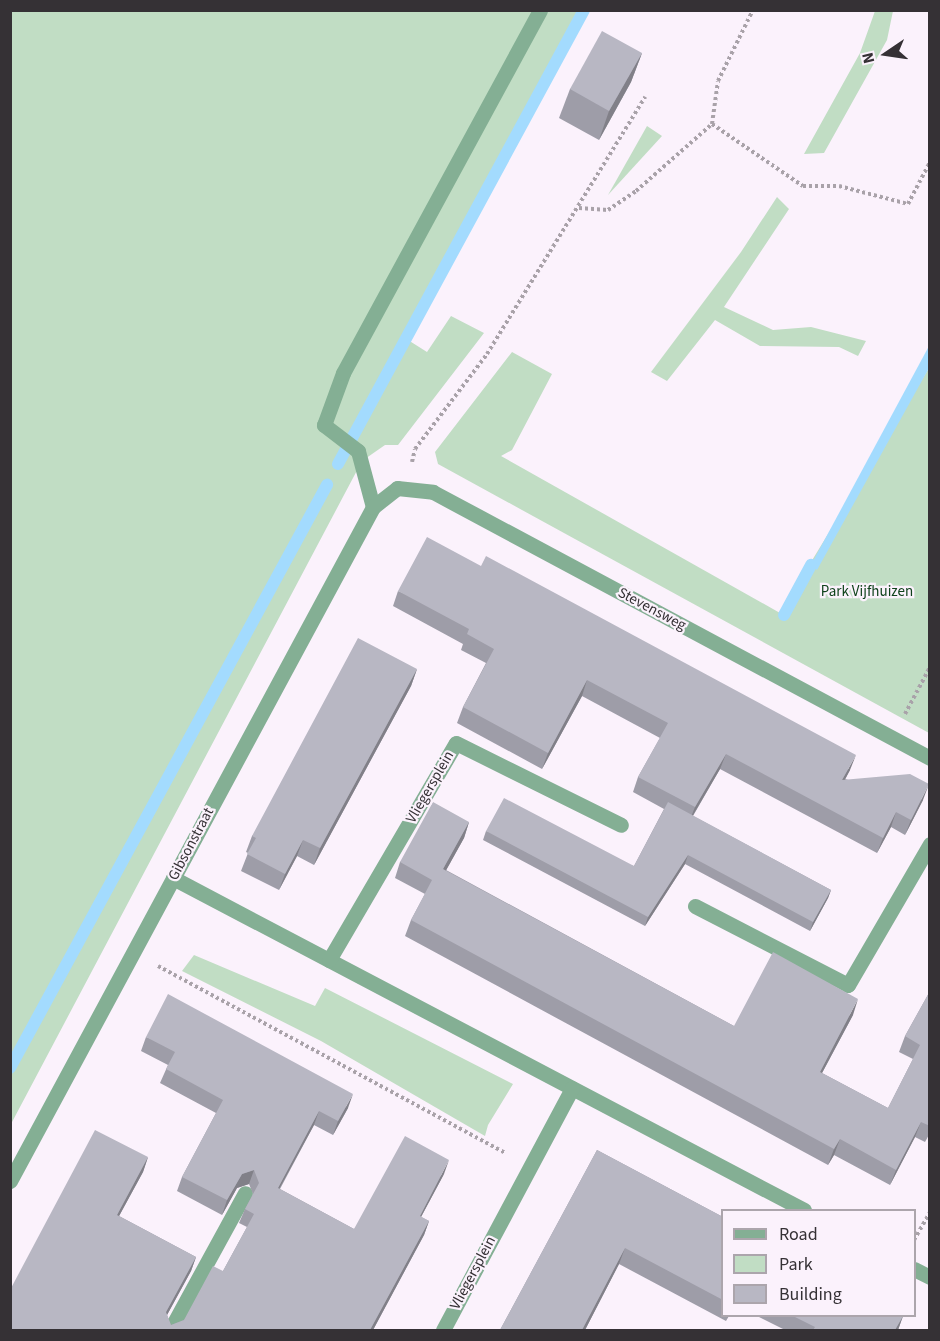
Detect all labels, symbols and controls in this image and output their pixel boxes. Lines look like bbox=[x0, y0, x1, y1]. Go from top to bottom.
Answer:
north arrow bbox=[856, 24, 916, 84]
text: N bbox=[857, 50, 880, 66]
park label: Park Vijfhuizen bbox=[821, 583, 913, 601]
street label: Stevensweg bbox=[615, 584, 689, 634]
street label: Vliegersplein bbox=[402, 748, 458, 826]
street label: Gibsonstraat bbox=[164, 805, 218, 883]
legend bbox=[721, 1209, 916, 1317]
text: Road bbox=[779, 1222, 818, 1247]
street label: Vliegersplein bbox=[446, 1233, 500, 1313]
text: Park bbox=[779, 1252, 813, 1277]
text: Building bbox=[779, 1282, 842, 1307]

